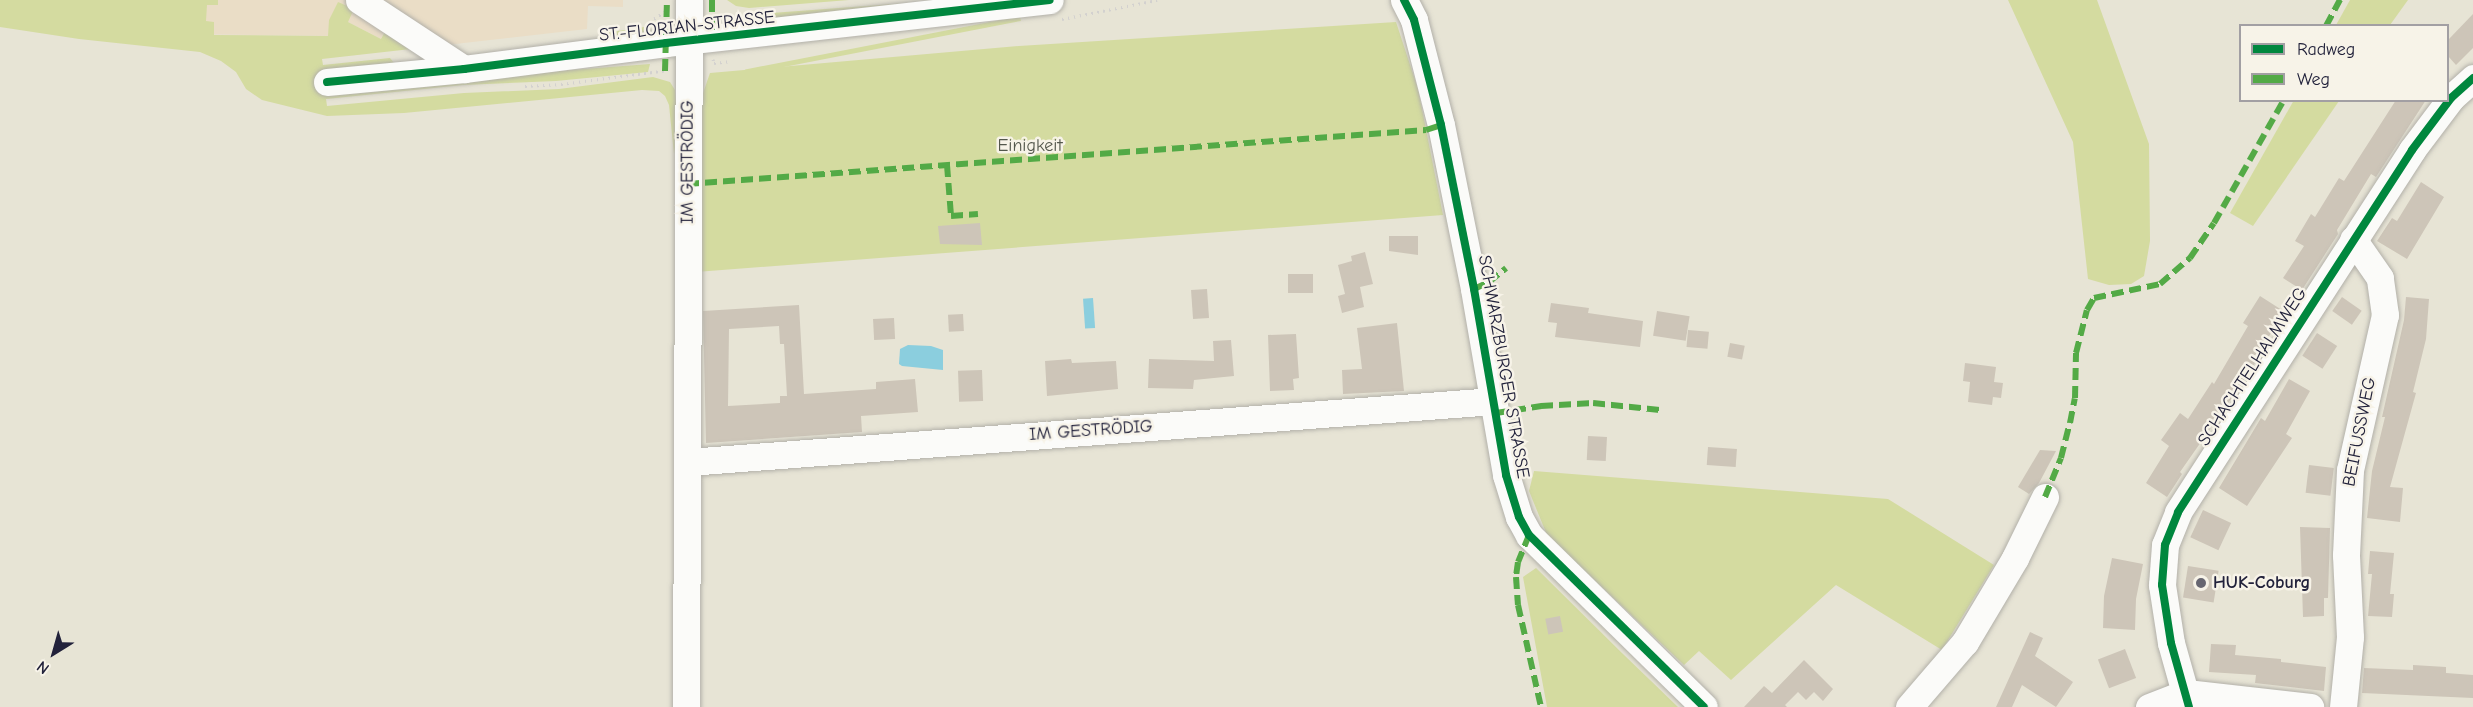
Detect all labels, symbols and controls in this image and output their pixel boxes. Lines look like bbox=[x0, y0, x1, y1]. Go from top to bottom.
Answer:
street label: ST.-FLORIAN-STRASSE bbox=[598, 7, 776, 47]
legend bbox=[2239, 24, 2449, 102]
text: Radweg bbox=[2297, 39, 2355, 60]
text: Weg bbox=[2297, 69, 2330, 90]
street label: IM GESTRÖDIG bbox=[677, 100, 699, 224]
park label: Einigkeit bbox=[997, 135, 1063, 157]
street label: SCHWARZBURGER STRASSE bbox=[1473, 254, 1533, 480]
street label: SCHACHTELHALMWEG bbox=[2194, 284, 2312, 450]
street label: BEIFUSSWEG bbox=[2339, 375, 2381, 489]
street label: IM GESTRÖDIG bbox=[1029, 416, 1153, 446]
place label: HUK-Coburg bbox=[2213, 572, 2310, 594]
marker: HUK-Coburg bbox=[2194, 576, 2208, 590]
north arrow bbox=[24, 623, 84, 683]
text: N bbox=[34, 657, 53, 678]

